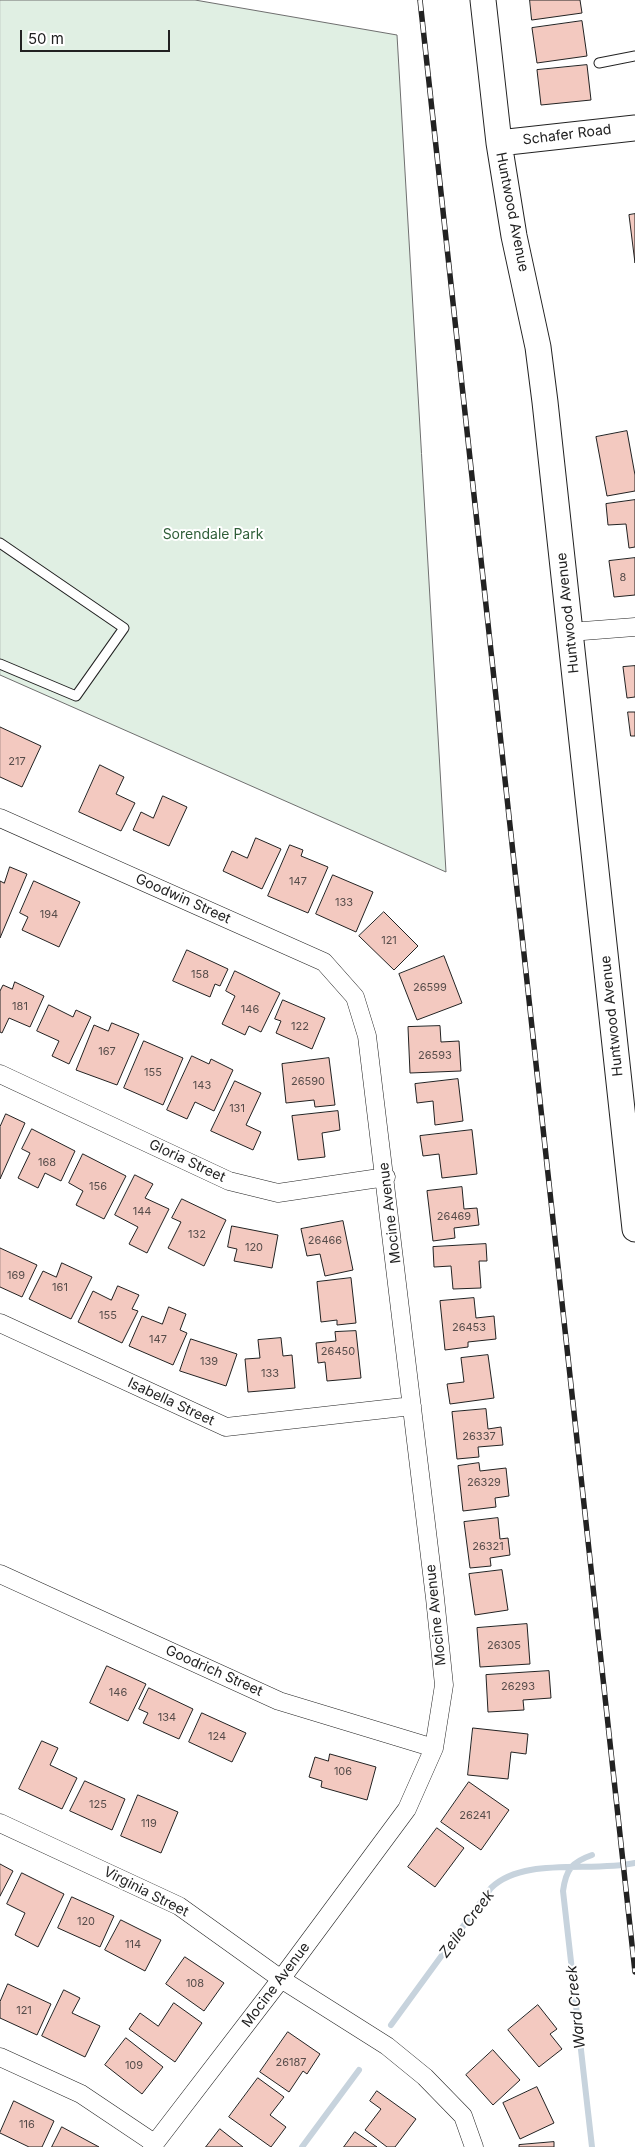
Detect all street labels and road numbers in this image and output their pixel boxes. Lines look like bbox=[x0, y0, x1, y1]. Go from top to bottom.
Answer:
street label: Schafer Road bbox=[522, 121, 612, 149]
street label: Huntwood Avenue bbox=[492, 151, 532, 273]
street label: Huntwood Avenue bbox=[553, 552, 583, 674]
street label: Goodwin Street bbox=[133, 871, 233, 927]
street label: Huntwood Avenue bbox=[597, 955, 627, 1077]
street label: Gloria Street bbox=[146, 1136, 228, 1186]
street label: Mocine Avenue bbox=[375, 1161, 405, 1265]
street label: Isabella Street bbox=[125, 1375, 217, 1429]
street label: Mocine Avenue bbox=[422, 1563, 450, 1667]
street label: Goodrich Street bbox=[163, 1642, 265, 1700]
street label: Virginia Street bbox=[101, 1863, 191, 1921]
street label: Mocine Avenue bbox=[239, 1939, 313, 2031]

